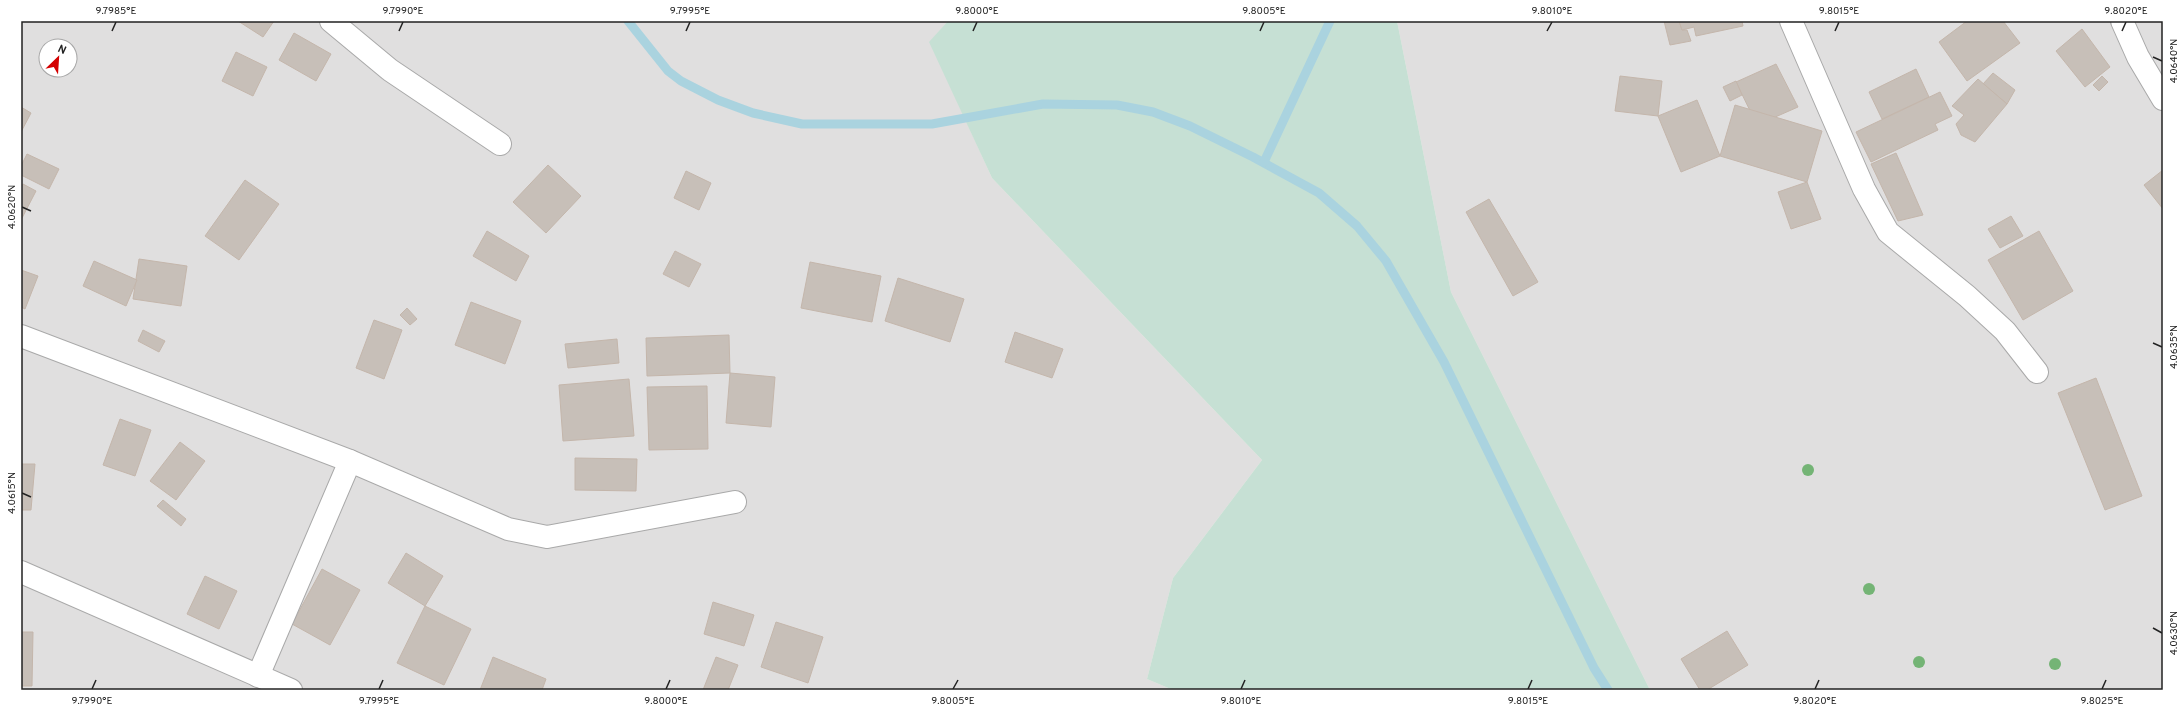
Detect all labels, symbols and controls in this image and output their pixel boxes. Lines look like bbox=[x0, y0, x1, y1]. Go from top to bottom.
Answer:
text: 9.7985°E bbox=[96, 5, 136, 18]
text: 9.7990°E bbox=[383, 5, 423, 18]
text: 9.7995°E bbox=[670, 5, 710, 18]
text: 9.8000°E bbox=[955, 5, 999, 18]
text: 9.8005°E bbox=[1242, 5, 1286, 18]
text: 9.8010°E bbox=[1532, 5, 1572, 18]
text: 9.8015°E bbox=[1819, 5, 1859, 18]
text: 9.8020°E bbox=[2104, 5, 2148, 18]
north arrow bbox=[38, 38, 78, 78]
text: 4.0640°N bbox=[2168, 39, 2181, 83]
text: N bbox=[55, 42, 68, 58]
text: 4.0620°N bbox=[6, 185, 19, 229]
text: 4.0635°N bbox=[2168, 325, 2181, 369]
text: 4.0615°N bbox=[6, 472, 19, 514]
text: 4.0630°N bbox=[2168, 611, 2181, 655]
text: 9.7990°E bbox=[72, 695, 112, 708]
text: 9.7995°E bbox=[359, 695, 399, 708]
text: 9.8000°E bbox=[644, 695, 688, 708]
text: 9.8005°E bbox=[931, 695, 975, 708]
text: 9.8010°E bbox=[1221, 695, 1261, 708]
text: 9.8015°E bbox=[1508, 695, 1548, 708]
text: 9.8020°E bbox=[1793, 695, 1837, 708]
text: 9.8025°E bbox=[2080, 695, 2124, 708]

